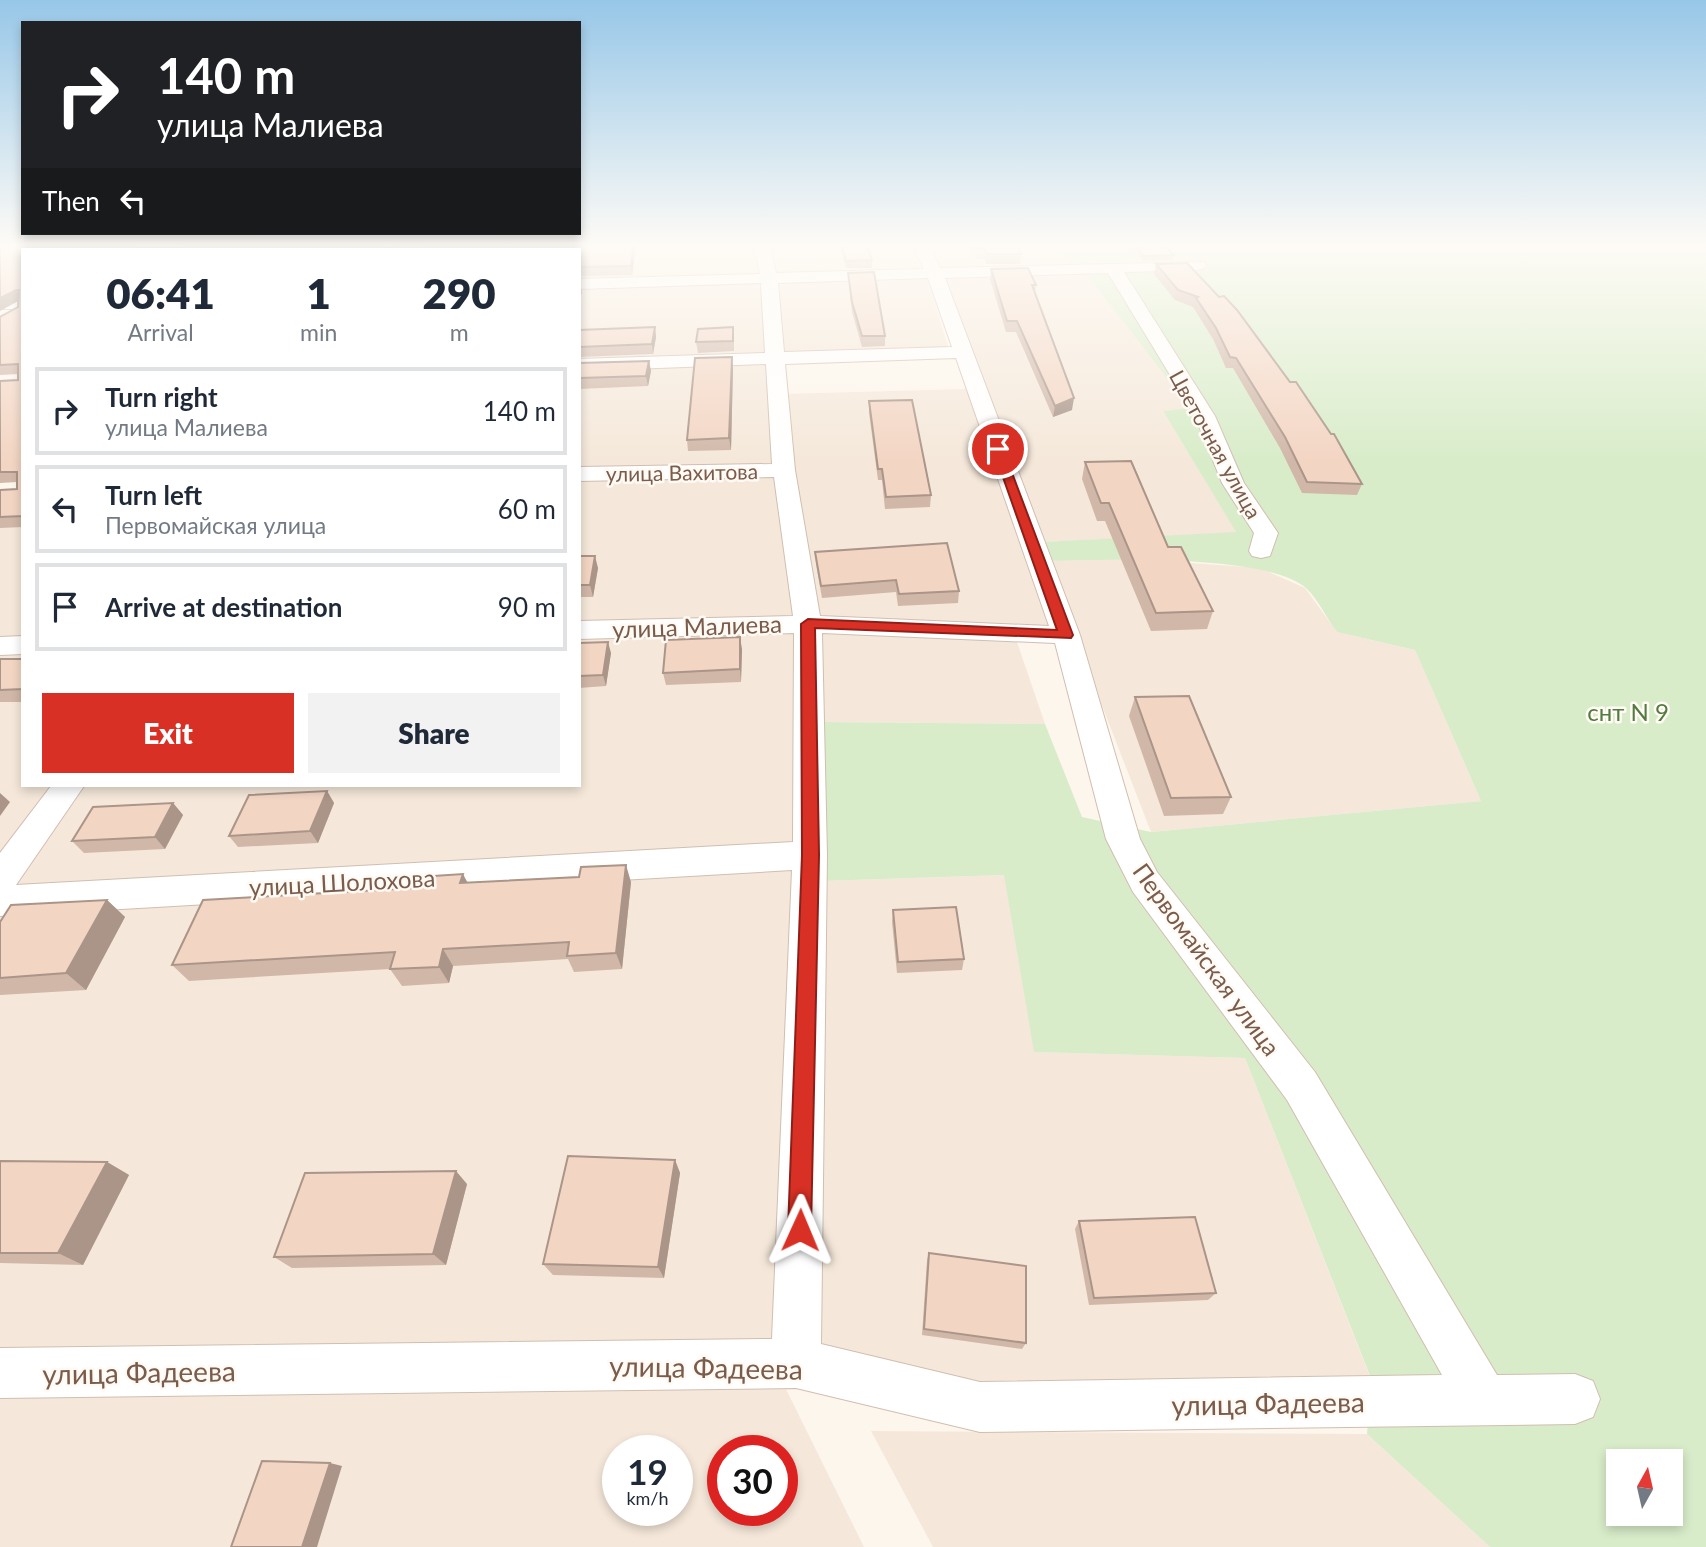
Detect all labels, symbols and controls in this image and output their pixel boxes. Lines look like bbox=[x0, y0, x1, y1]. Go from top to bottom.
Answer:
text: 140 m bbox=[157, 46, 295, 104]
icon: right bbox=[42, 49, 133, 140]
text: улица Малиева bbox=[157, 105, 384, 144]
icon: left bbox=[114, 182, 152, 220]
text: Then bbox=[42, 185, 100, 217]
text: 06:41 bbox=[106, 268, 215, 318]
text: 1 bbox=[307, 268, 331, 318]
text: 290 bbox=[423, 268, 496, 318]
text: Arrival bbox=[127, 318, 194, 346]
text: min bbox=[300, 318, 337, 346]
text: m bbox=[450, 318, 469, 346]
street label: Цветочная улица bbox=[1165, 365, 1267, 523]
text: Turn right bbox=[105, 381, 218, 413]
icon: right bbox=[46, 392, 84, 430]
text: 140 m bbox=[483, 395, 556, 427]
text: улица Малиева bbox=[105, 413, 268, 441]
pin bbox=[968, 419, 1028, 479]
icon: arrive bbox=[979, 430, 1017, 468]
street label: улица Вахитова bbox=[606, 458, 758, 486]
text: Turn left bbox=[105, 479, 202, 511]
icon: left bbox=[46, 490, 84, 528]
text: 60 m bbox=[498, 493, 556, 525]
text: Первомайская улица bbox=[105, 511, 326, 539]
icon: arrive bbox=[46, 588, 84, 626]
text: Arrive at destination bbox=[105, 591, 342, 623]
text: 90 m bbox=[498, 591, 556, 623]
street label: улица Малиева bbox=[612, 609, 782, 643]
button: Exit bbox=[42, 693, 294, 773]
button: Share bbox=[308, 693, 560, 773]
park label: снт N 9 bbox=[1587, 697, 1669, 726]
street label: Первомайская улица bbox=[1127, 857, 1287, 1061]
street label: улица Шолохова bbox=[248, 863, 436, 901]
position arrow bbox=[763, 1193, 837, 1267]
street label: улица Фадеева bbox=[609, 1348, 803, 1386]
street label: улица Фадеева bbox=[42, 1353, 236, 1391]
street label: улица Фадеева bbox=[1171, 1384, 1365, 1422]
speed limit sign: 30 bbox=[707, 1435, 798, 1526]
north arrow bbox=[1606, 1449, 1684, 1526]
map controls bbox=[1606, 1449, 1683, 1526]
text: 19 bbox=[627, 1450, 668, 1492]
text: km/h bbox=[626, 1487, 669, 1509]

